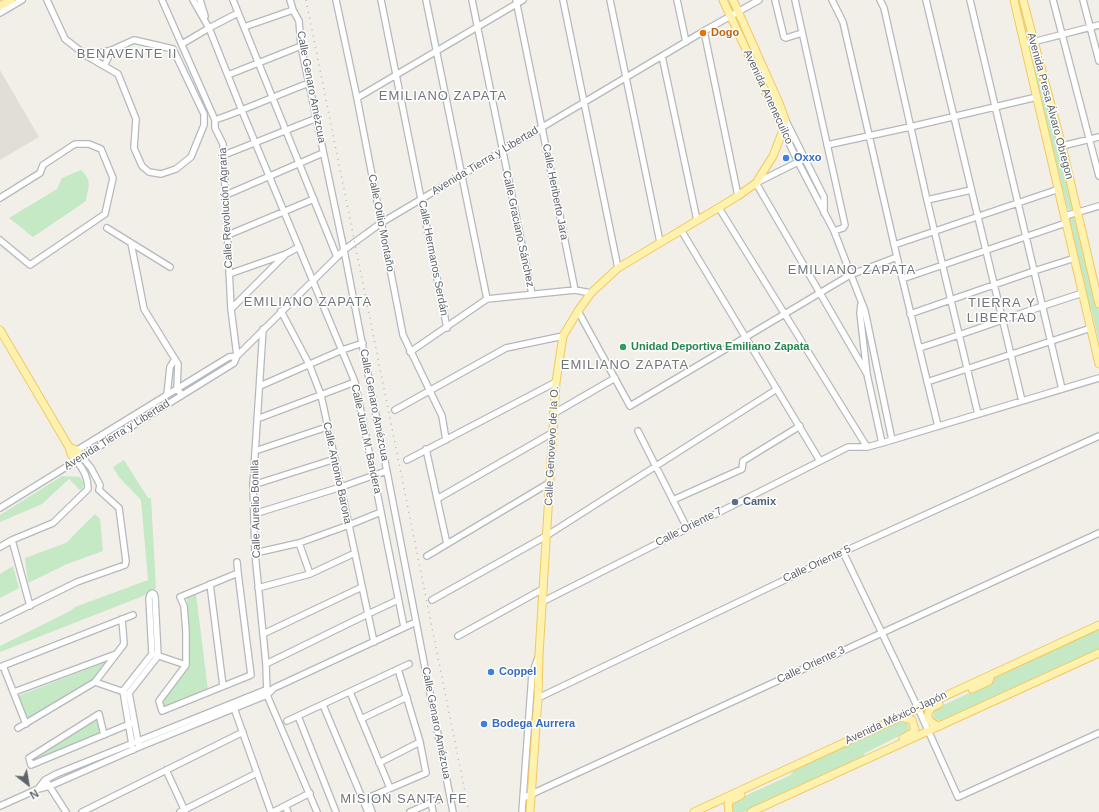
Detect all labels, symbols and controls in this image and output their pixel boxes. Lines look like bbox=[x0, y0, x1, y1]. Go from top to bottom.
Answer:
place label: Dogo bbox=[711, 26, 739, 40]
marker: Dogo bbox=[698, 28, 708, 38]
street label: Calle Genaro Amézcua bbox=[294, 30, 328, 144]
street label: Avenida Presa Álvaro Obregon bbox=[1024, 31, 1076, 181]
district label: BENAVENTE II bbox=[77, 46, 177, 62]
street label: Avenida Anenecuilco bbox=[740, 48, 796, 146]
district label: EMILIANO ZAPATA bbox=[379, 88, 507, 104]
street label: Avenida Tierra y Libertad bbox=[429, 124, 541, 198]
street label: Calle Heriberto Jara bbox=[539, 143, 571, 241]
street label: Calle Revolución Agraria bbox=[216, 147, 236, 269]
place label: Oxxo bbox=[794, 151, 822, 165]
marker: Oxxo bbox=[781, 153, 791, 163]
street label: Calle Graciano Sánchez bbox=[499, 170, 537, 288]
street label: Calle Otilio Montaño bbox=[365, 173, 397, 273]
street label: Calle Hermanos Serdán bbox=[415, 199, 451, 317]
district label: EMILIANO ZAPATA bbox=[788, 262, 916, 278]
district label: EMILIANO ZAPATA bbox=[244, 294, 372, 310]
district label: TIERRA Y LIBERTAD bbox=[967, 295, 1037, 326]
place label: Unidad Deportiva Emiliano Zapata bbox=[631, 340, 809, 354]
marker: Unidad Deportiva Emiliano Zapata bbox=[618, 342, 628, 352]
street label: Calle Genaro Amézcua bbox=[357, 348, 391, 462]
district label: EMILIANO ZAPATA bbox=[561, 357, 689, 373]
street label: Calle Juan M. Bandera bbox=[348, 383, 384, 495]
street label: Calle Genovevo de la O. bbox=[542, 386, 562, 506]
street label: Avenida Tierra y Libertad bbox=[62, 397, 172, 473]
street label: Calle Antonio Barona bbox=[320, 421, 354, 525]
street label: Calle Aurelio Bonilla bbox=[249, 460, 263, 558]
place label: Camix bbox=[743, 495, 776, 509]
marker: Camix bbox=[730, 497, 740, 507]
street label: Calle Oriente 7 bbox=[653, 504, 725, 550]
street label: Calle Oriente 5 bbox=[781, 543, 853, 585]
street label: Calle Oriente 3 bbox=[775, 644, 847, 686]
place label: Coppel bbox=[499, 665, 536, 679]
street label: Calle Genaro Amézcua bbox=[419, 666, 453, 780]
marker: Coppel bbox=[486, 667, 496, 677]
street label: Avenida México-Japón bbox=[843, 689, 949, 747]
place label: Bodega Aurrera bbox=[492, 717, 575, 731]
marker: Bodega Aurrera bbox=[479, 719, 489, 729]
north arrow bbox=[8, 764, 48, 804]
text: N bbox=[28, 787, 41, 801]
district label: MISION SANTA FE bbox=[340, 791, 468, 807]

